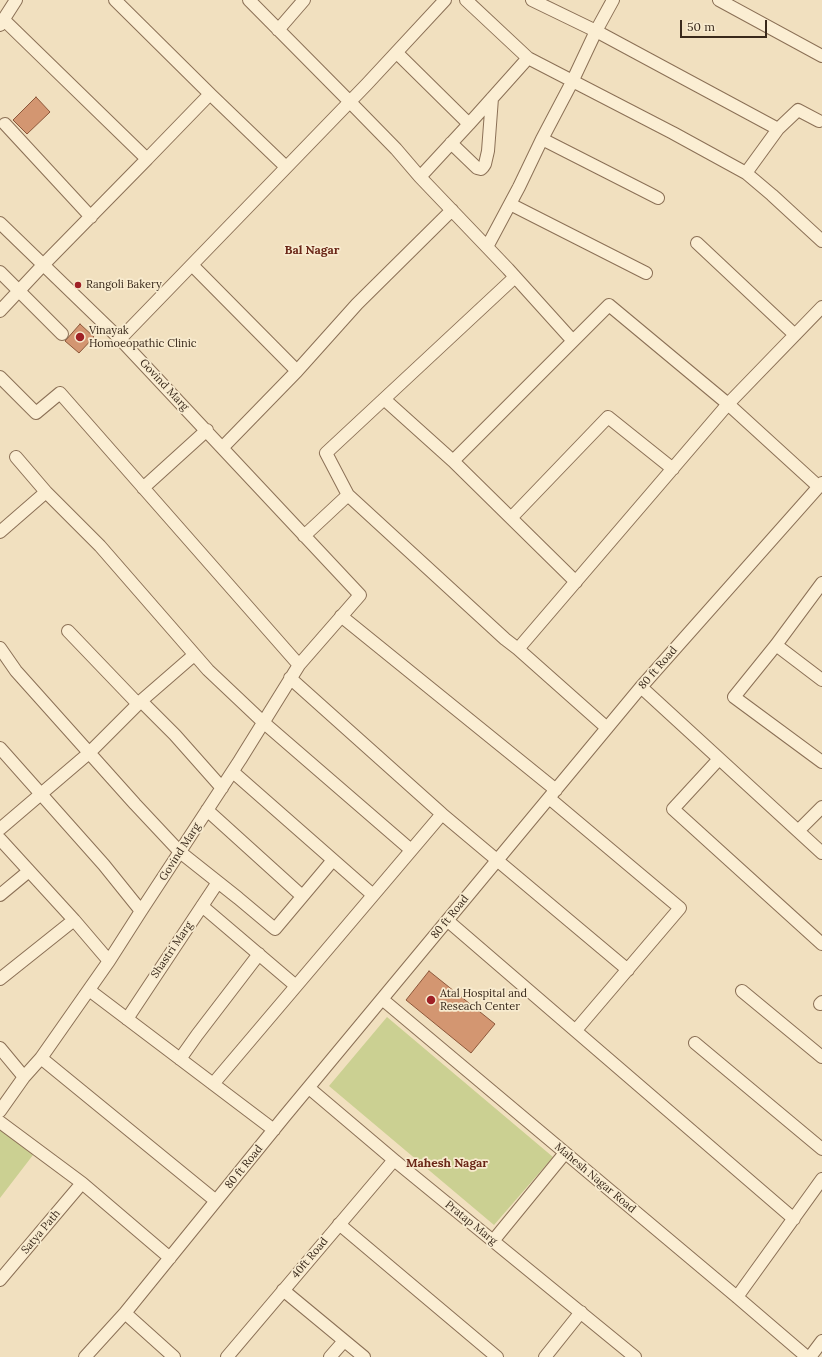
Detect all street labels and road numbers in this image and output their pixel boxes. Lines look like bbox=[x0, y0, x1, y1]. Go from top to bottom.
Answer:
street label: Govind Marg bbox=[137, 356, 191, 414]
street label: 80 ft Road bbox=[636, 644, 680, 692]
street label: Govind Marg bbox=[156, 821, 204, 883]
street label: 80 ft Road bbox=[428, 892, 472, 942]
street label: Shastri Marg bbox=[148, 919, 196, 981]
street label: Mahesh Nagar Road bbox=[552, 1140, 638, 1216]
street label: 80 ft Road bbox=[222, 1142, 266, 1192]
street label: Pratap Marg bbox=[442, 1198, 500, 1248]
street label: Satya Path bbox=[19, 1207, 63, 1257]
street label: 40ft Road bbox=[289, 1235, 331, 1281]

